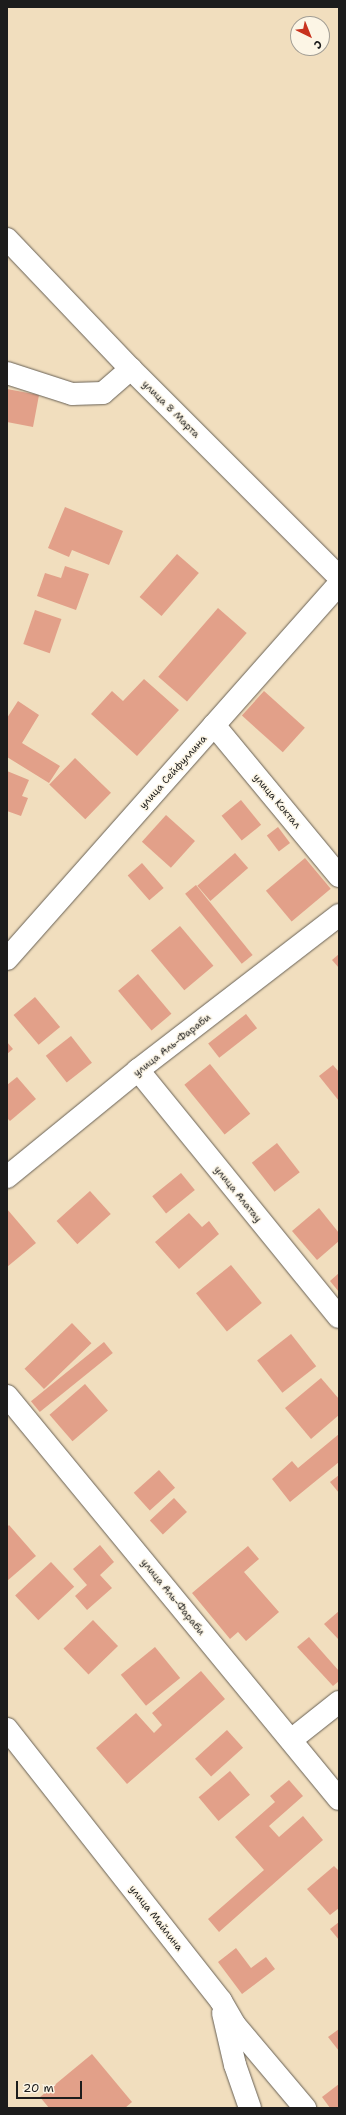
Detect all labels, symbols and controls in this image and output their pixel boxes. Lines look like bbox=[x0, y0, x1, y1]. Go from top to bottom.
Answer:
north arrow bbox=[290, 16, 330, 56]
text: С bbox=[310, 37, 325, 52]
street label: улица 8 Марта bbox=[140, 378, 202, 440]
street label: улица Сейфуллина bbox=[137, 733, 209, 811]
street label: улица Коктал bbox=[251, 771, 303, 831]
street label: улица Аль-Фараби bbox=[131, 1011, 213, 1079]
street label: улица Алатау bbox=[212, 1164, 264, 1224]
street label: улица Аль-Фараби bbox=[138, 1556, 208, 1638]
street label: улица Майлина bbox=[127, 1883, 185, 1953]
scale bar bbox=[18, 2073, 84, 2099]
text: 20 m bbox=[23, 2080, 54, 2096]

